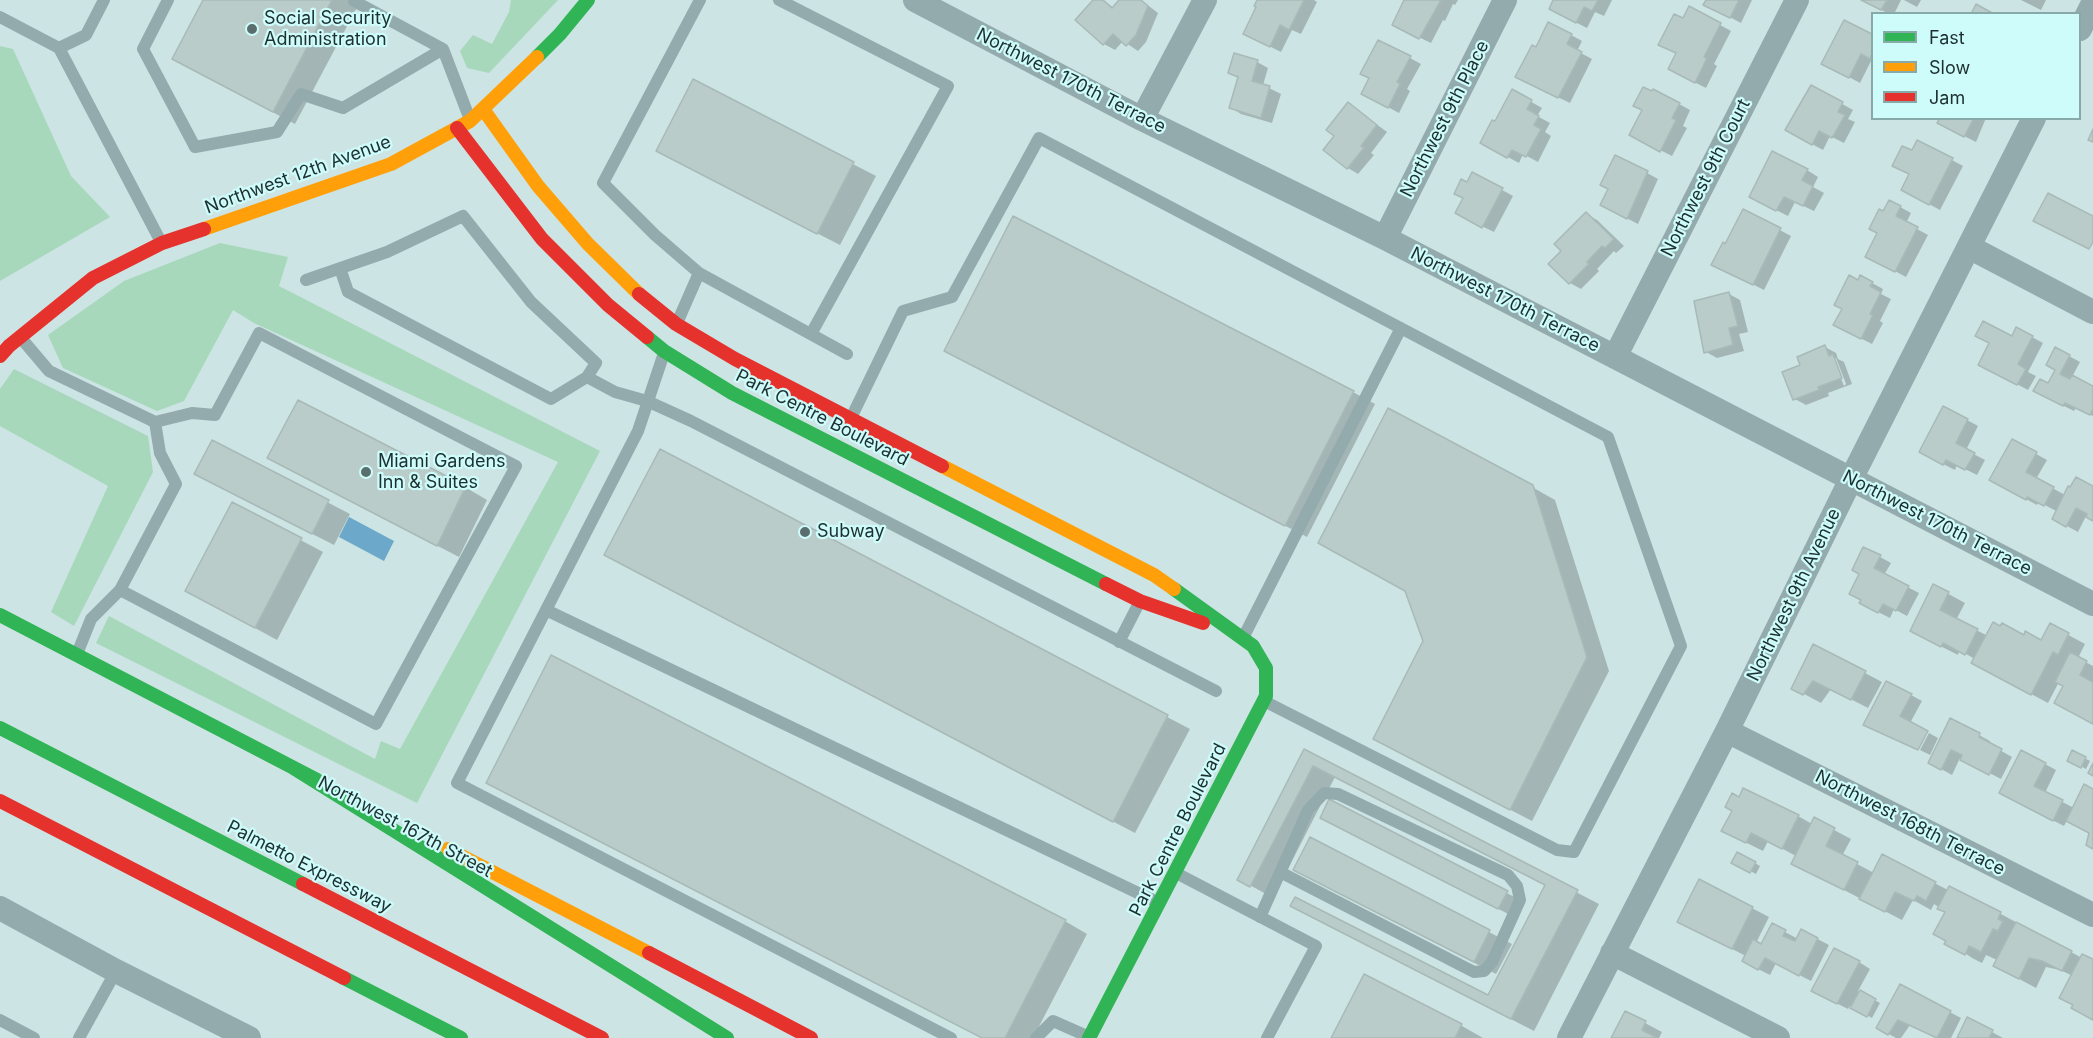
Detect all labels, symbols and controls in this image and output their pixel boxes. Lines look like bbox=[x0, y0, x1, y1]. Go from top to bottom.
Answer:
place label: Social Security Administration bbox=[264, 8, 391, 50]
legend bbox=[1871, 12, 2081, 120]
marker: Social Security Administration bbox=[245, 22, 259, 36]
street label: Northwest 170th Terrace bbox=[973, 24, 1169, 138]
text: Fast bbox=[1929, 27, 1965, 48]
street label: Northwest 9th Place bbox=[1396, 37, 1494, 201]
text: Slow bbox=[1929, 57, 1970, 78]
text: Jam bbox=[1929, 87, 1965, 108]
street label: Northwest 9th Court bbox=[1657, 96, 1755, 260]
street label: Northwest 12th Avenue bbox=[202, 131, 394, 219]
street label: Northwest 170th Terrace bbox=[1407, 243, 1603, 357]
street label: Park Centre Boulevard bbox=[732, 365, 912, 471]
place label: Miami Gardens Inn & Suites bbox=[378, 451, 506, 494]
marker: Miami Gardens Inn & Suites bbox=[359, 465, 373, 479]
street label: Northwest 170th Terrace bbox=[1839, 466, 2035, 580]
street label: Northwest 9th Avenue bbox=[1743, 505, 1845, 685]
place label: Subway bbox=[817, 521, 885, 543]
marker: Subway bbox=[798, 525, 812, 539]
street label: Park Centre Boulevard bbox=[1125, 740, 1231, 920]
street label: Northwest 168th Terrace bbox=[1812, 766, 2008, 880]
street label: Northwest 167th Street bbox=[314, 772, 496, 882]
street label: Palmetto Expressway bbox=[223, 816, 395, 918]

